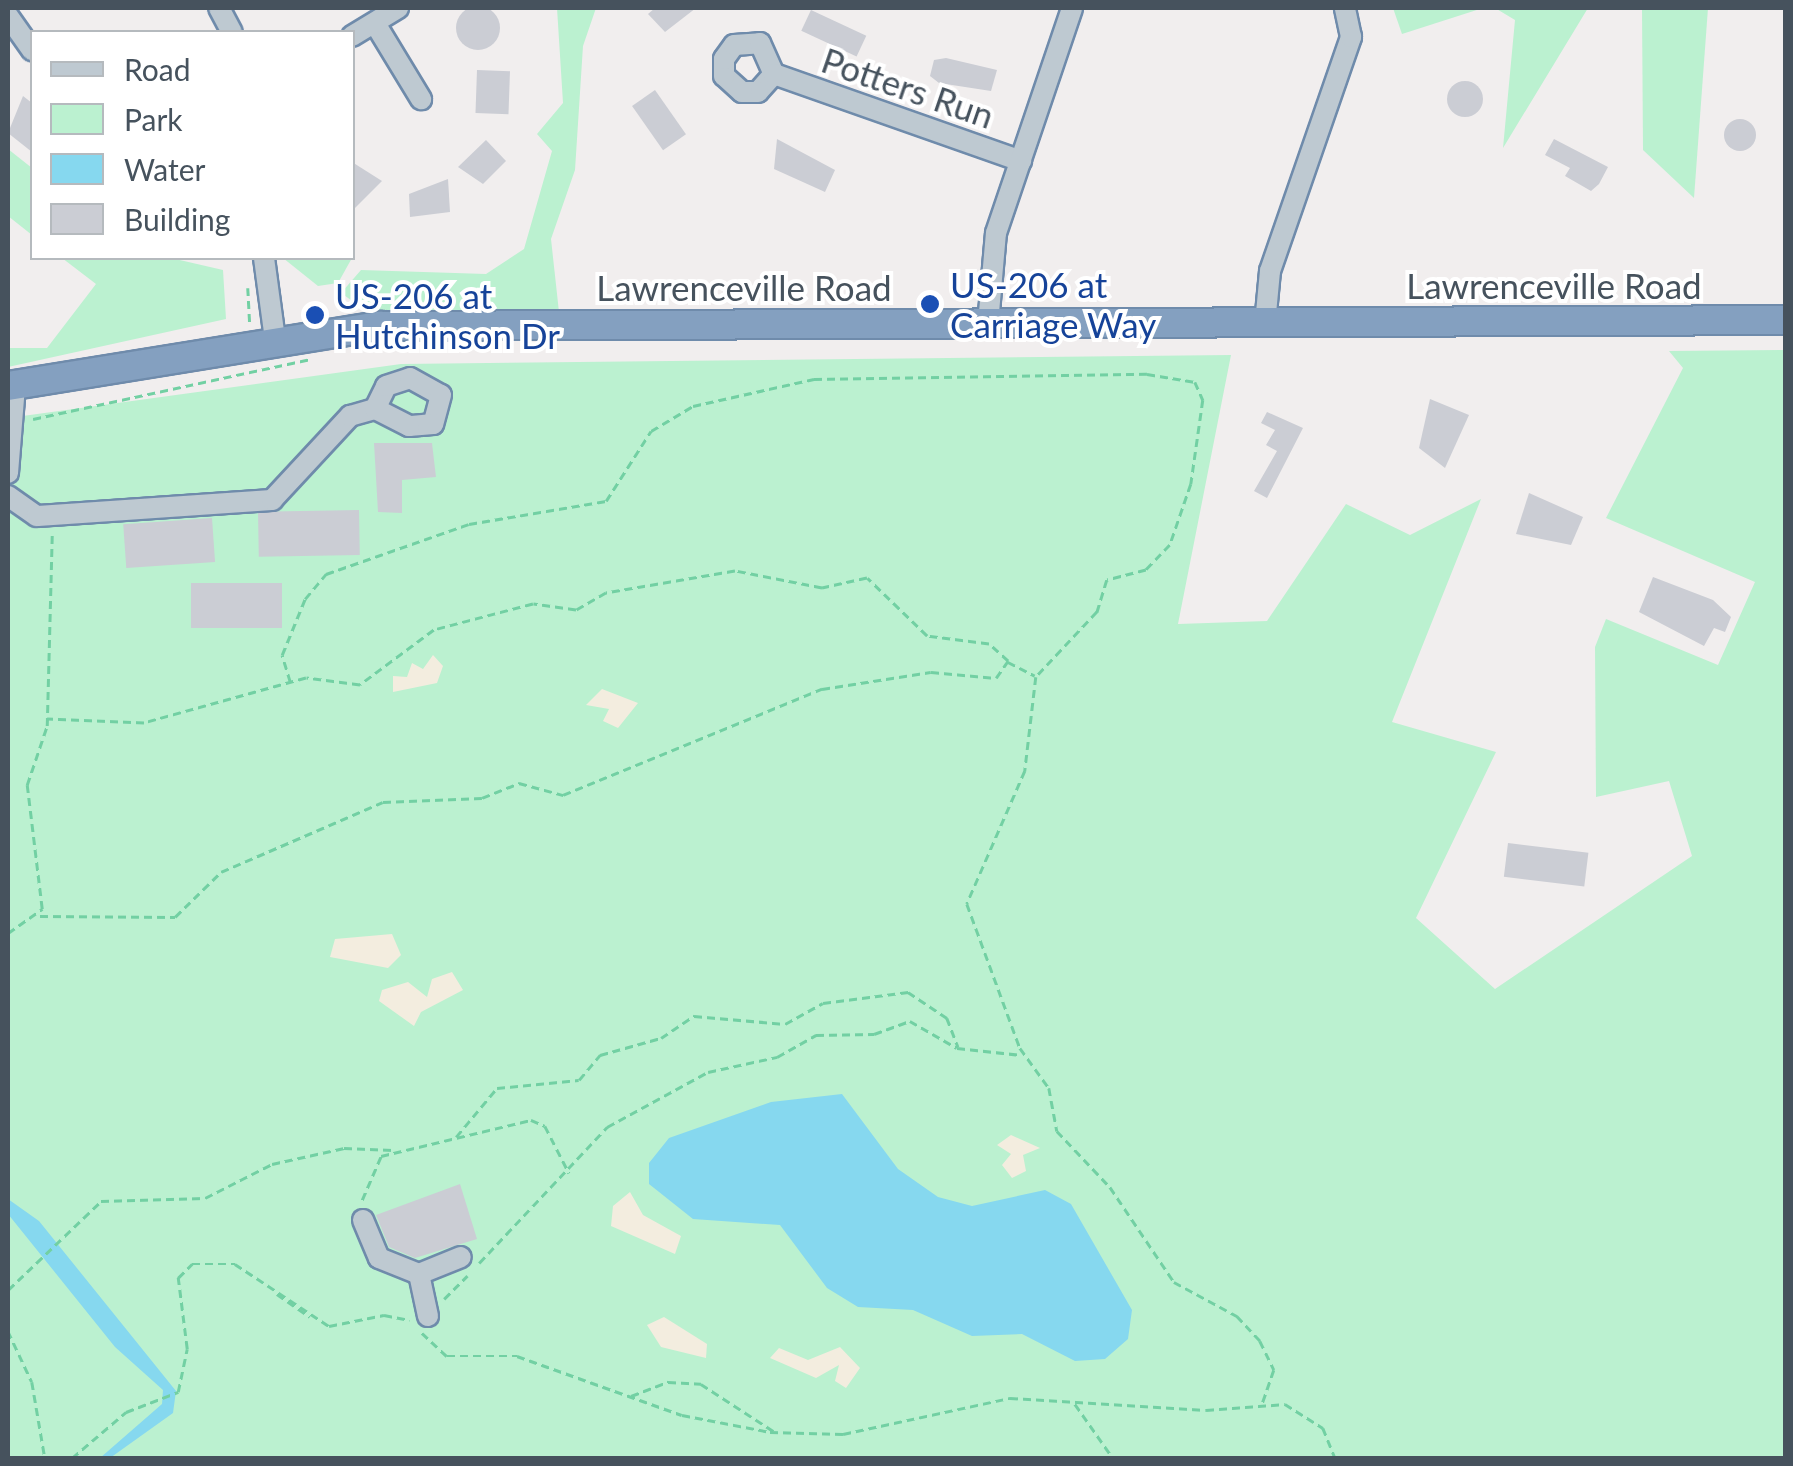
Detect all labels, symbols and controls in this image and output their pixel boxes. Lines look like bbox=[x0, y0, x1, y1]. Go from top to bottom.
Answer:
legend bbox=[30, 30, 355, 260]
street label: Potters Run bbox=[817, 38, 999, 136]
text: Road bbox=[124, 51, 191, 87]
text: Park bbox=[124, 101, 183, 137]
text: Water bbox=[124, 151, 206, 187]
text: Building bbox=[124, 201, 230, 237]
place label: US-206 at Carriage Way bbox=[950, 263, 1157, 345]
street label: Lawrenceville Road bbox=[1406, 264, 1702, 306]
street label: Lawrenceville Road bbox=[596, 266, 892, 308]
place label: US-206 at Hutchinson Dr bbox=[335, 274, 560, 356]
marker: US-206 at Carriage Way bbox=[919, 293, 941, 315]
marker: US-206 at Hutchinson Dr bbox=[304, 304, 326, 326]

